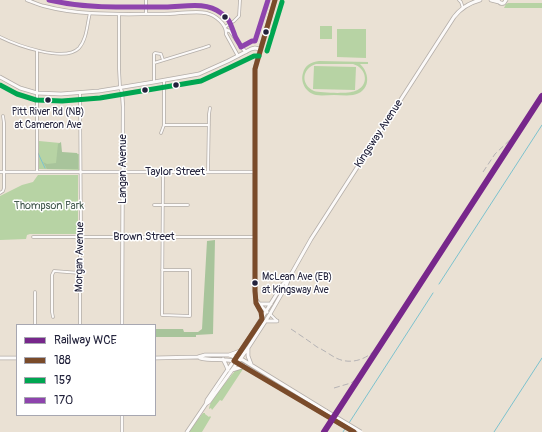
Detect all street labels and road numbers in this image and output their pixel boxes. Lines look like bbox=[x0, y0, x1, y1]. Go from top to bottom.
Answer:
street label: Kingsway Avenue bbox=[352, 97, 406, 171]
street label: Langan Avenue bbox=[116, 134, 130, 204]
street label: Taylor Street bbox=[145, 165, 205, 179]
street label: Morgan Avenue bbox=[73, 222, 87, 292]
street label: Brown Street bbox=[113, 230, 175, 244]

